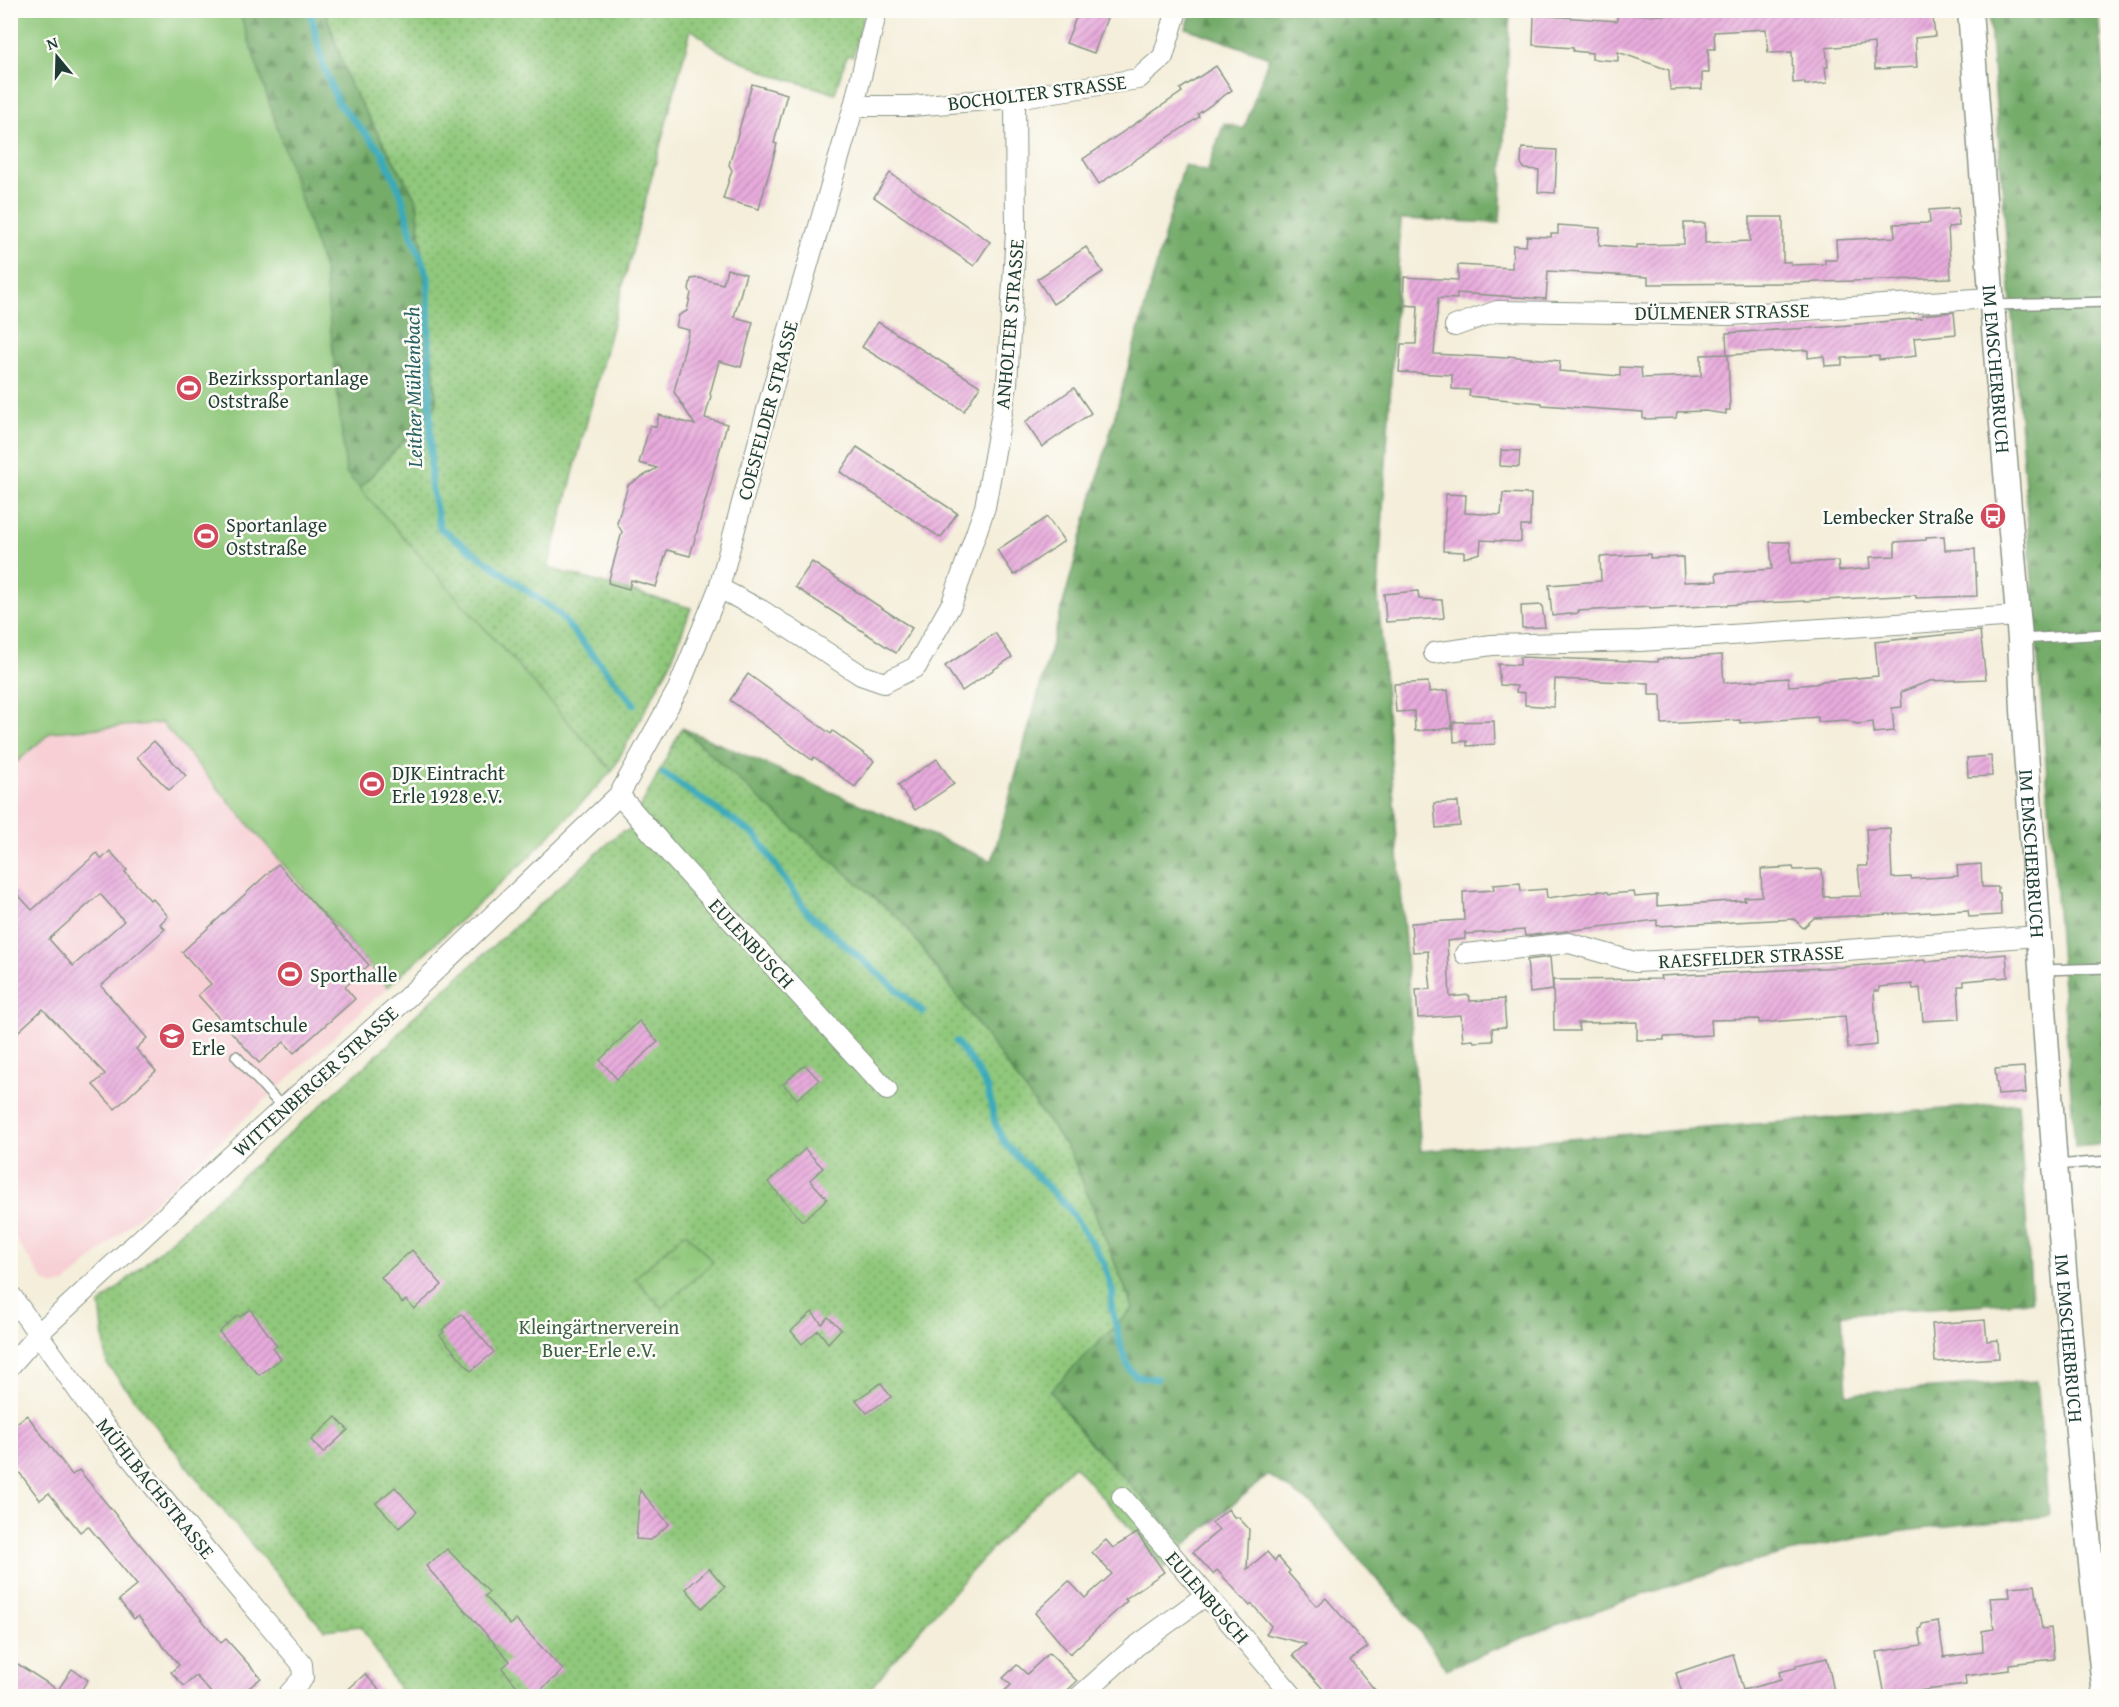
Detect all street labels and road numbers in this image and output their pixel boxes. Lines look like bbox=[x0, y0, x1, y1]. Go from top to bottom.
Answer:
street label: BOCHOLTER STRASSE bbox=[946, 67, 1128, 117]
street label: ANHOLTER STRASSE bbox=[987, 238, 1031, 410]
street label: IM EMSCHERBRUCH bbox=[1976, 284, 2019, 455]
street label: DÜLMENER STRASSE bbox=[1634, 295, 1810, 327]
street label: COESFELDER STRASSE bbox=[729, 317, 805, 503]
street label: IM EMSCHERBRUCH bbox=[2013, 768, 2054, 939]
street label: EULENBUSCH bbox=[702, 891, 802, 995]
street label: RAESFELDER STRASSE bbox=[1658, 937, 1844, 975]
street label: WITTENBERGER STRASSE bbox=[226, 999, 404, 1163]
street label: IM EMSCHERBRUCH bbox=[2048, 1253, 2092, 1424]
street label: MÜHLBACHSTRASSE bbox=[90, 1411, 222, 1565]
street label: EULENBUSCH bbox=[1159, 1544, 1257, 1650]

